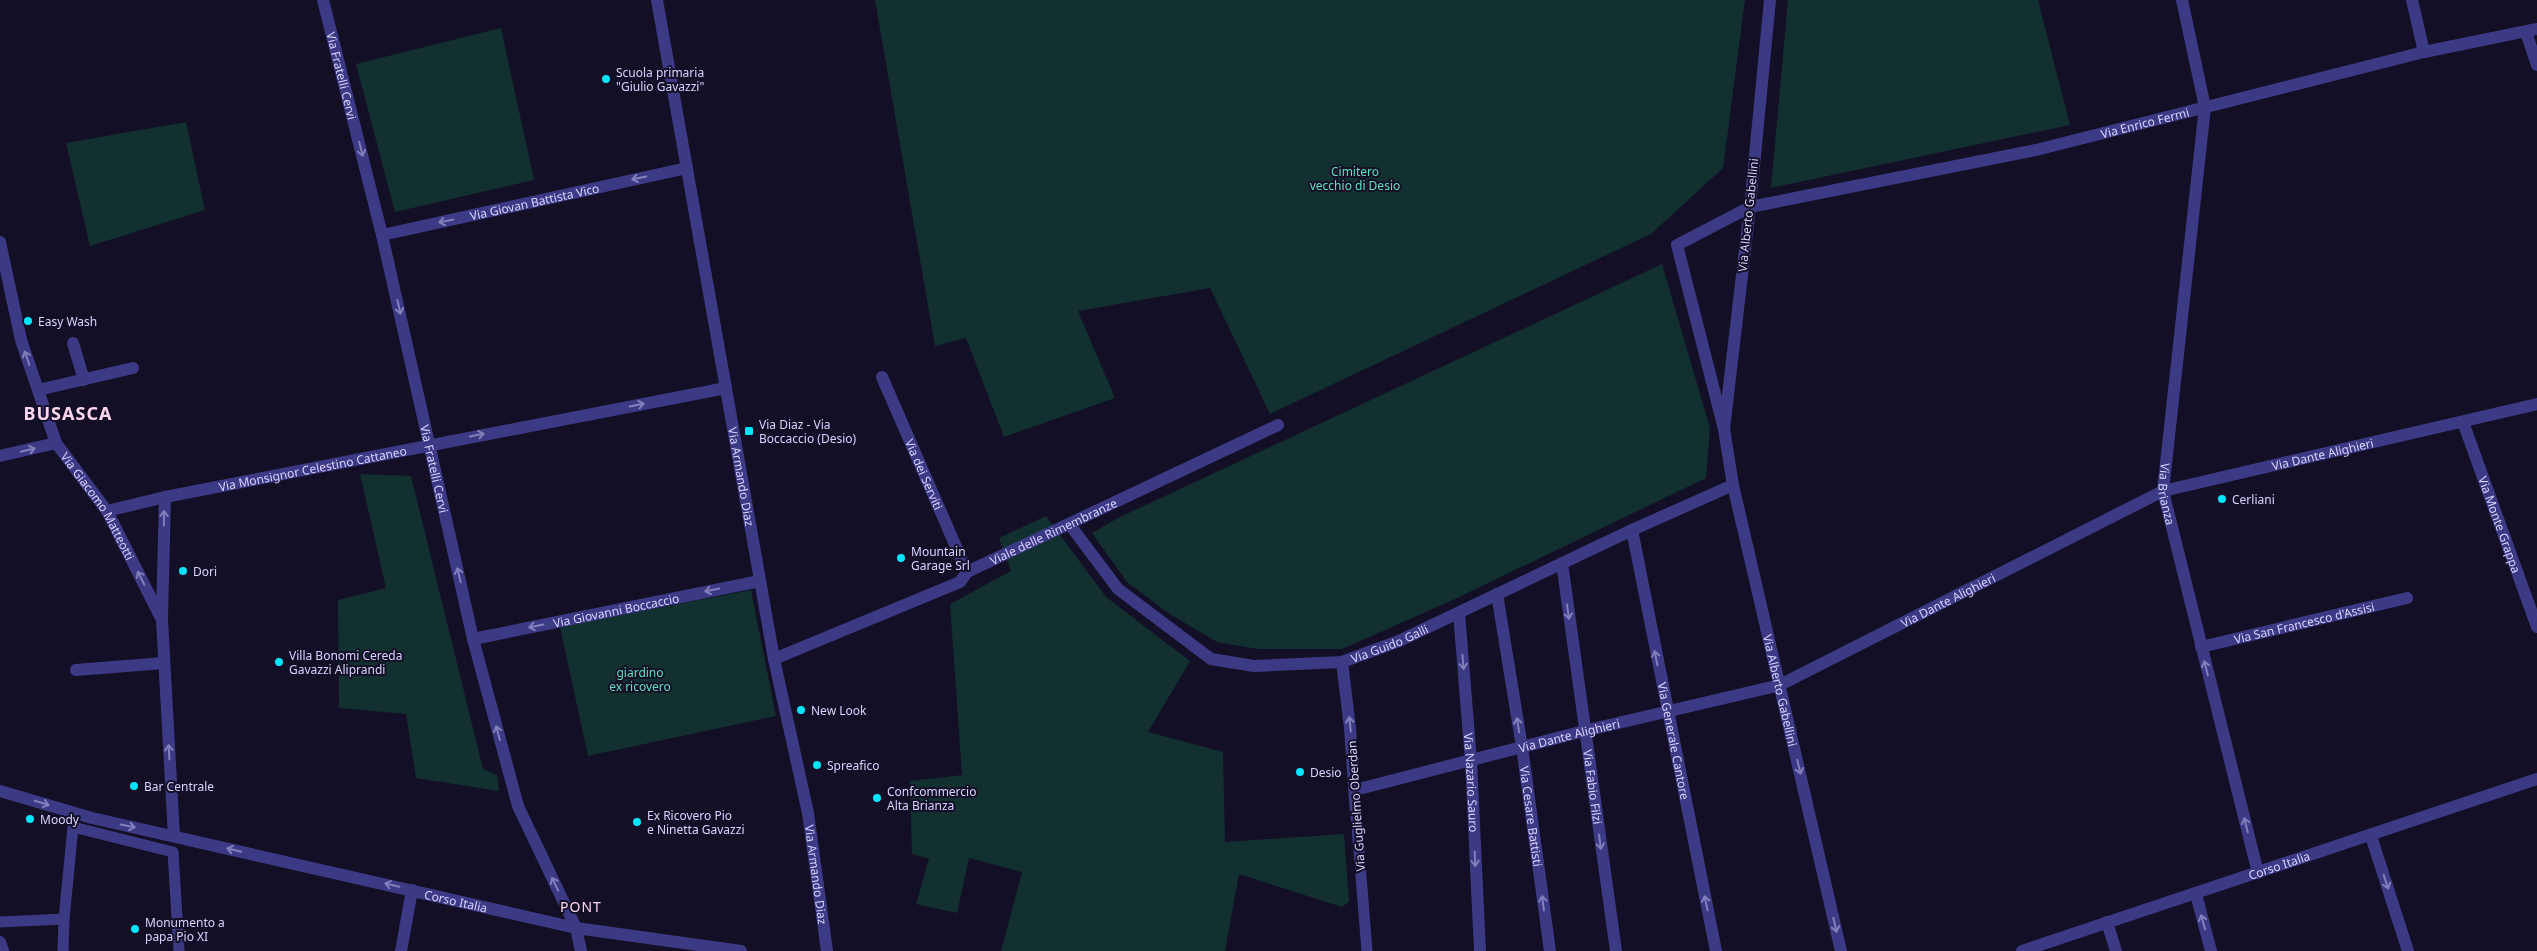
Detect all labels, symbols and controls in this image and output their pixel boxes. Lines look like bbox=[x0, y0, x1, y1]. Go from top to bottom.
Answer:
street label: Via Fratelli Cervi bbox=[323, 30, 361, 121]
place label: Scuola primaria "Giulio Gavazzi" bbox=[616, 64, 704, 95]
marker: Scuola primaria "Giulio Gavazzi" bbox=[600, 73, 612, 85]
street label: Via Enrico Fermi bbox=[2099, 103, 2191, 142]
one-way arrow bbox=[357, 141, 366, 157]
street label: Via Alberto Gabellini bbox=[1734, 157, 1762, 273]
park label: Cimitero vecchio di Desio bbox=[1310, 163, 1400, 194]
one-way arrow bbox=[631, 174, 647, 183]
street label: Via Giovan Battista Vico bbox=[468, 179, 601, 224]
one-way arrow bbox=[439, 217, 455, 226]
one-way arrow bbox=[395, 299, 404, 315]
place label: Easy Wash bbox=[38, 313, 97, 330]
marker: Easy Wash bbox=[22, 315, 34, 327]
one-way arrow bbox=[22, 350, 31, 366]
one-way arrow bbox=[629, 400, 645, 409]
district label: BUSASCA bbox=[24, 401, 112, 425]
place label: Via Diaz - Via Boccaccio (Desio) bbox=[759, 416, 857, 447]
street label: Via Fratelli Cervi bbox=[416, 423, 453, 515]
marker: Via Diaz - Via Boccaccio (Desio) bbox=[743, 425, 755, 437]
street label: Via Armando Diaz bbox=[724, 426, 759, 528]
one-way arrow bbox=[469, 430, 485, 440]
street label: Via Dante Alighieri bbox=[2270, 434, 2375, 474]
street label: Via dei Serviti bbox=[901, 436, 947, 512]
street label: Via Monsignor Celestino Cattaneo bbox=[217, 442, 408, 495]
one-way arrow bbox=[20, 445, 36, 454]
street label: Via Giacomo Matteotti bbox=[57, 448, 139, 563]
street label: Via Brianza bbox=[2155, 462, 2180, 527]
street label: Via Monte Grappa bbox=[2475, 474, 2525, 575]
place label: Cerliani bbox=[2232, 491, 2275, 508]
marker: Cerliani bbox=[2216, 493, 2228, 505]
street label: Viale delle Rimembranze bbox=[987, 494, 1120, 569]
one-way arrow bbox=[159, 511, 169, 527]
place label: Mountain Garage Srl bbox=[911, 543, 970, 574]
marker: Mountain Garage Srl bbox=[895, 552, 907, 564]
place label: Dori bbox=[193, 563, 217, 580]
marker: Dori bbox=[177, 565, 189, 577]
one-way arrow bbox=[454, 568, 463, 584]
street label: Via Dante Alighieri bbox=[1898, 569, 1998, 631]
one-way arrow bbox=[136, 570, 146, 585]
one-way arrow bbox=[705, 586, 721, 596]
street label: Via Giovanni Boccaccio bbox=[552, 589, 681, 631]
street label: Via San Francesco d'Assisi bbox=[2232, 598, 2376, 647]
one-way arrow bbox=[1564, 603, 1574, 619]
street label: Via Guido Galli bbox=[1348, 620, 1431, 667]
one-way arrow bbox=[528, 622, 544, 631]
street label: Via Alberto Gabellini bbox=[1759, 633, 1802, 748]
place label: Villa Bonomi Cereda Gavazzi Aliprandi bbox=[289, 647, 402, 678]
one-way arrow bbox=[1651, 651, 1661, 667]
one-way arrow bbox=[1458, 654, 1467, 670]
marker: Villa Bonomi Cereda Gavazzi Aliprandi bbox=[273, 656, 285, 668]
one-way arrow bbox=[2201, 660, 2211, 676]
park label: giardino ex ricovero bbox=[609, 664, 671, 695]
street label: Via Generale Cantore bbox=[1654, 681, 1694, 801]
place label: New Look bbox=[811, 702, 867, 719]
marker: New Look bbox=[795, 704, 807, 716]
street label: Via Dante Alighieri bbox=[1517, 714, 1622, 756]
one-way arrow bbox=[1345, 716, 1355, 732]
one-way arrow bbox=[1513, 717, 1523, 733]
one-way arrow bbox=[493, 725, 503, 741]
street label: Via Nazario Sauro bbox=[1460, 732, 1483, 833]
street label: Via Guglielmo Oberdan bbox=[1343, 740, 1369, 872]
one-way arrow bbox=[164, 745, 173, 761]
street label: Via Fabio Filzi bbox=[1580, 748, 1607, 825]
place label: Spreafico bbox=[827, 757, 879, 774]
one-way arrow bbox=[1795, 758, 1804, 774]
marker: Spreafico bbox=[811, 759, 823, 771]
place label: Desio bbox=[1310, 764, 1342, 781]
street label: Via Cesare Battisti bbox=[1516, 765, 1547, 868]
marker: Desio bbox=[1294, 766, 1306, 778]
place label: Bar Centrale bbox=[144, 778, 214, 795]
marker: Bar Centrale bbox=[128, 780, 140, 792]
place label: Confcommercio Alta Brianza bbox=[887, 783, 976, 814]
marker: Confcommercio Alta Brianza bbox=[871, 792, 883, 804]
one-way arrow bbox=[33, 799, 49, 809]
place label: Ex Ricovero Pio e Ninetta Gavazzi bbox=[647, 807, 744, 838]
place label: Moody bbox=[40, 811, 80, 828]
marker: Moody bbox=[24, 813, 36, 825]
marker: Ex Ricovero Pio e Ninetta Gavazzi bbox=[631, 816, 643, 828]
one-way arrow bbox=[2241, 818, 2251, 834]
one-way arrow bbox=[120, 822, 136, 831]
street label: Via Armando Diaz bbox=[801, 824, 832, 926]
one-way arrow bbox=[1596, 834, 1606, 850]
one-way arrow bbox=[226, 845, 242, 854]
street label: Corso Italia bbox=[2246, 847, 2312, 883]
one-way arrow bbox=[1471, 851, 1480, 867]
one-way arrow bbox=[2381, 874, 2391, 890]
one-way arrow bbox=[550, 877, 559, 892]
one-way arrow bbox=[385, 880, 401, 890]
street label: Corso Italia bbox=[423, 885, 489, 916]
one-way arrow bbox=[1537, 895, 1547, 911]
one-way arrow bbox=[1701, 896, 1710, 912]
district label: PONT bbox=[560, 897, 602, 916]
place label: Monumento a papa Pio XI bbox=[145, 914, 225, 945]
one-way arrow bbox=[2198, 915, 2208, 931]
one-way arrow bbox=[1831, 917, 1840, 933]
marker: Monumento a papa Pio XI bbox=[129, 923, 141, 935]

